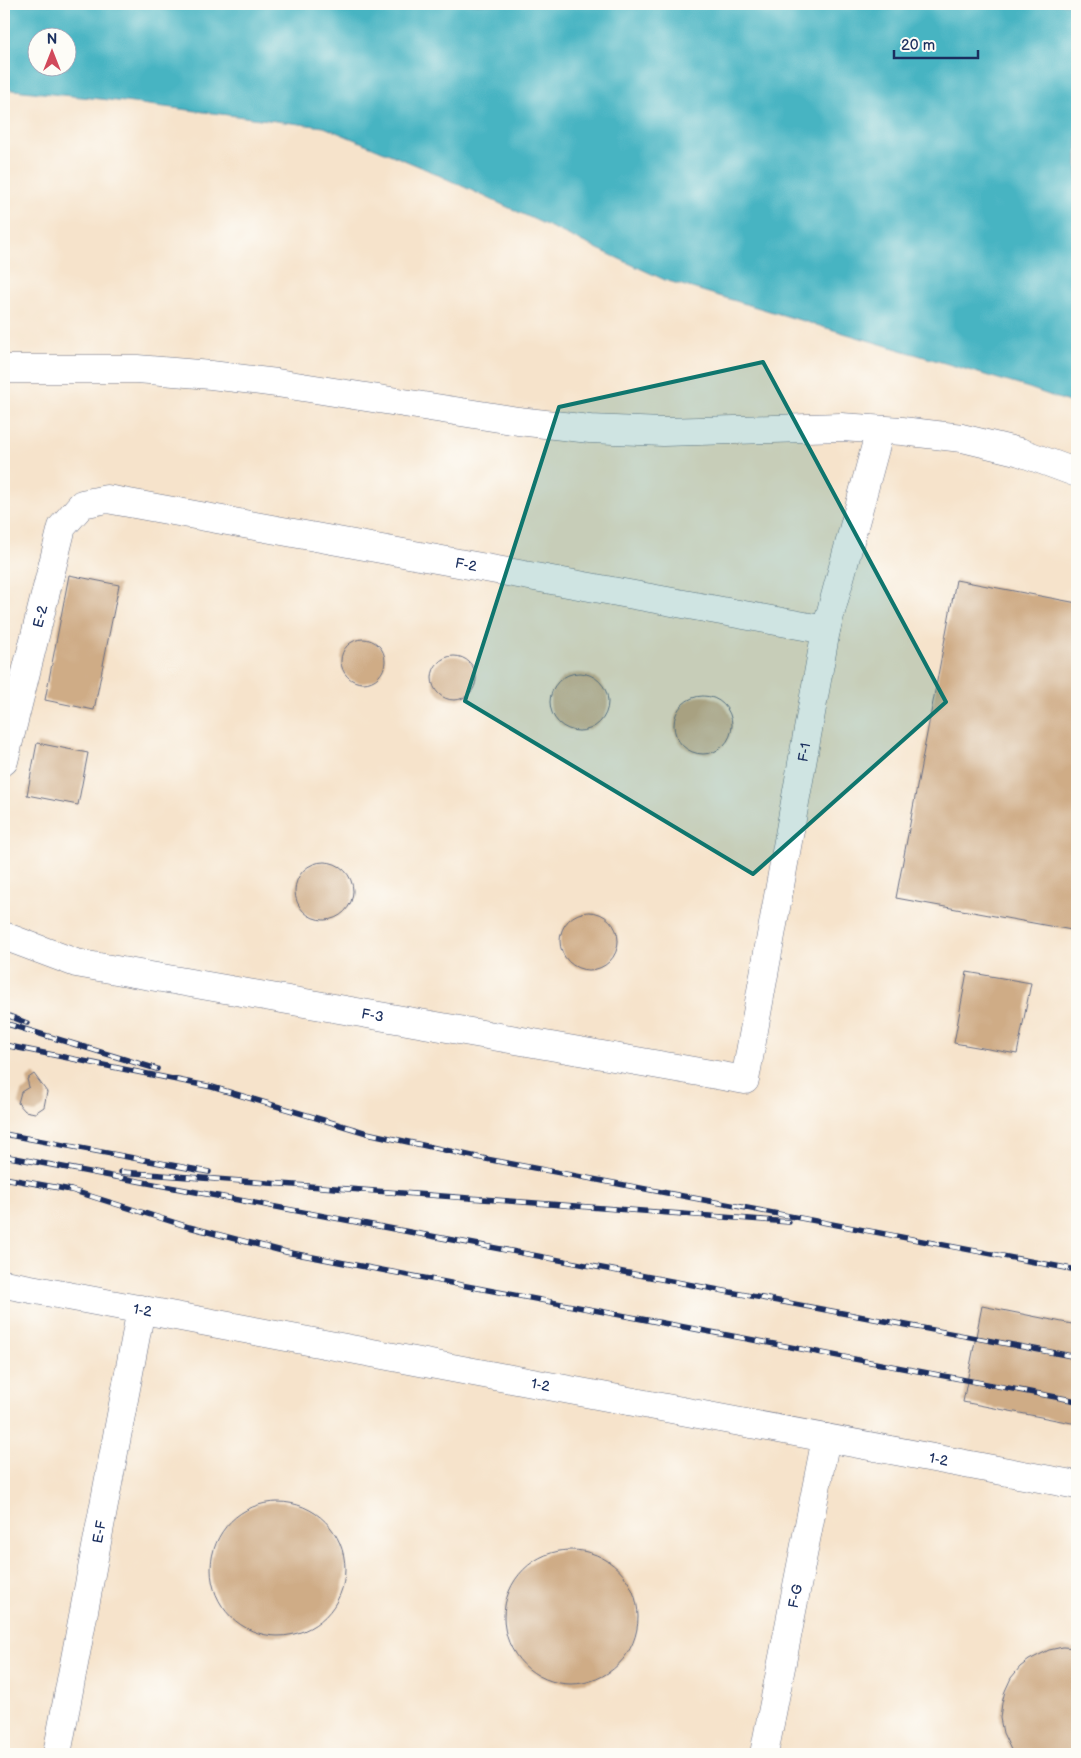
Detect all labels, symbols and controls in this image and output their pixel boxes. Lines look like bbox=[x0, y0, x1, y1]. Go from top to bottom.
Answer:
north arrow bbox=[28, 28, 78, 78]
scale bar bbox=[894, 28, 977, 60]
text: N bbox=[47, 31, 57, 48]
text: 20 m bbox=[901, 36, 935, 55]
street label: F-2 bbox=[454, 555, 479, 575]
street label: E-2 bbox=[29, 603, 51, 630]
street label: F-1 bbox=[794, 742, 815, 763]
street label: F-3 bbox=[360, 1005, 385, 1026]
street label: 1-2 bbox=[132, 1300, 154, 1321]
street label: 1-2 bbox=[530, 1375, 552, 1395]
street label: 1-2 bbox=[928, 1450, 950, 1470]
street label: E-F bbox=[89, 1519, 110, 1545]
street label: F-G bbox=[785, 1582, 806, 1610]

